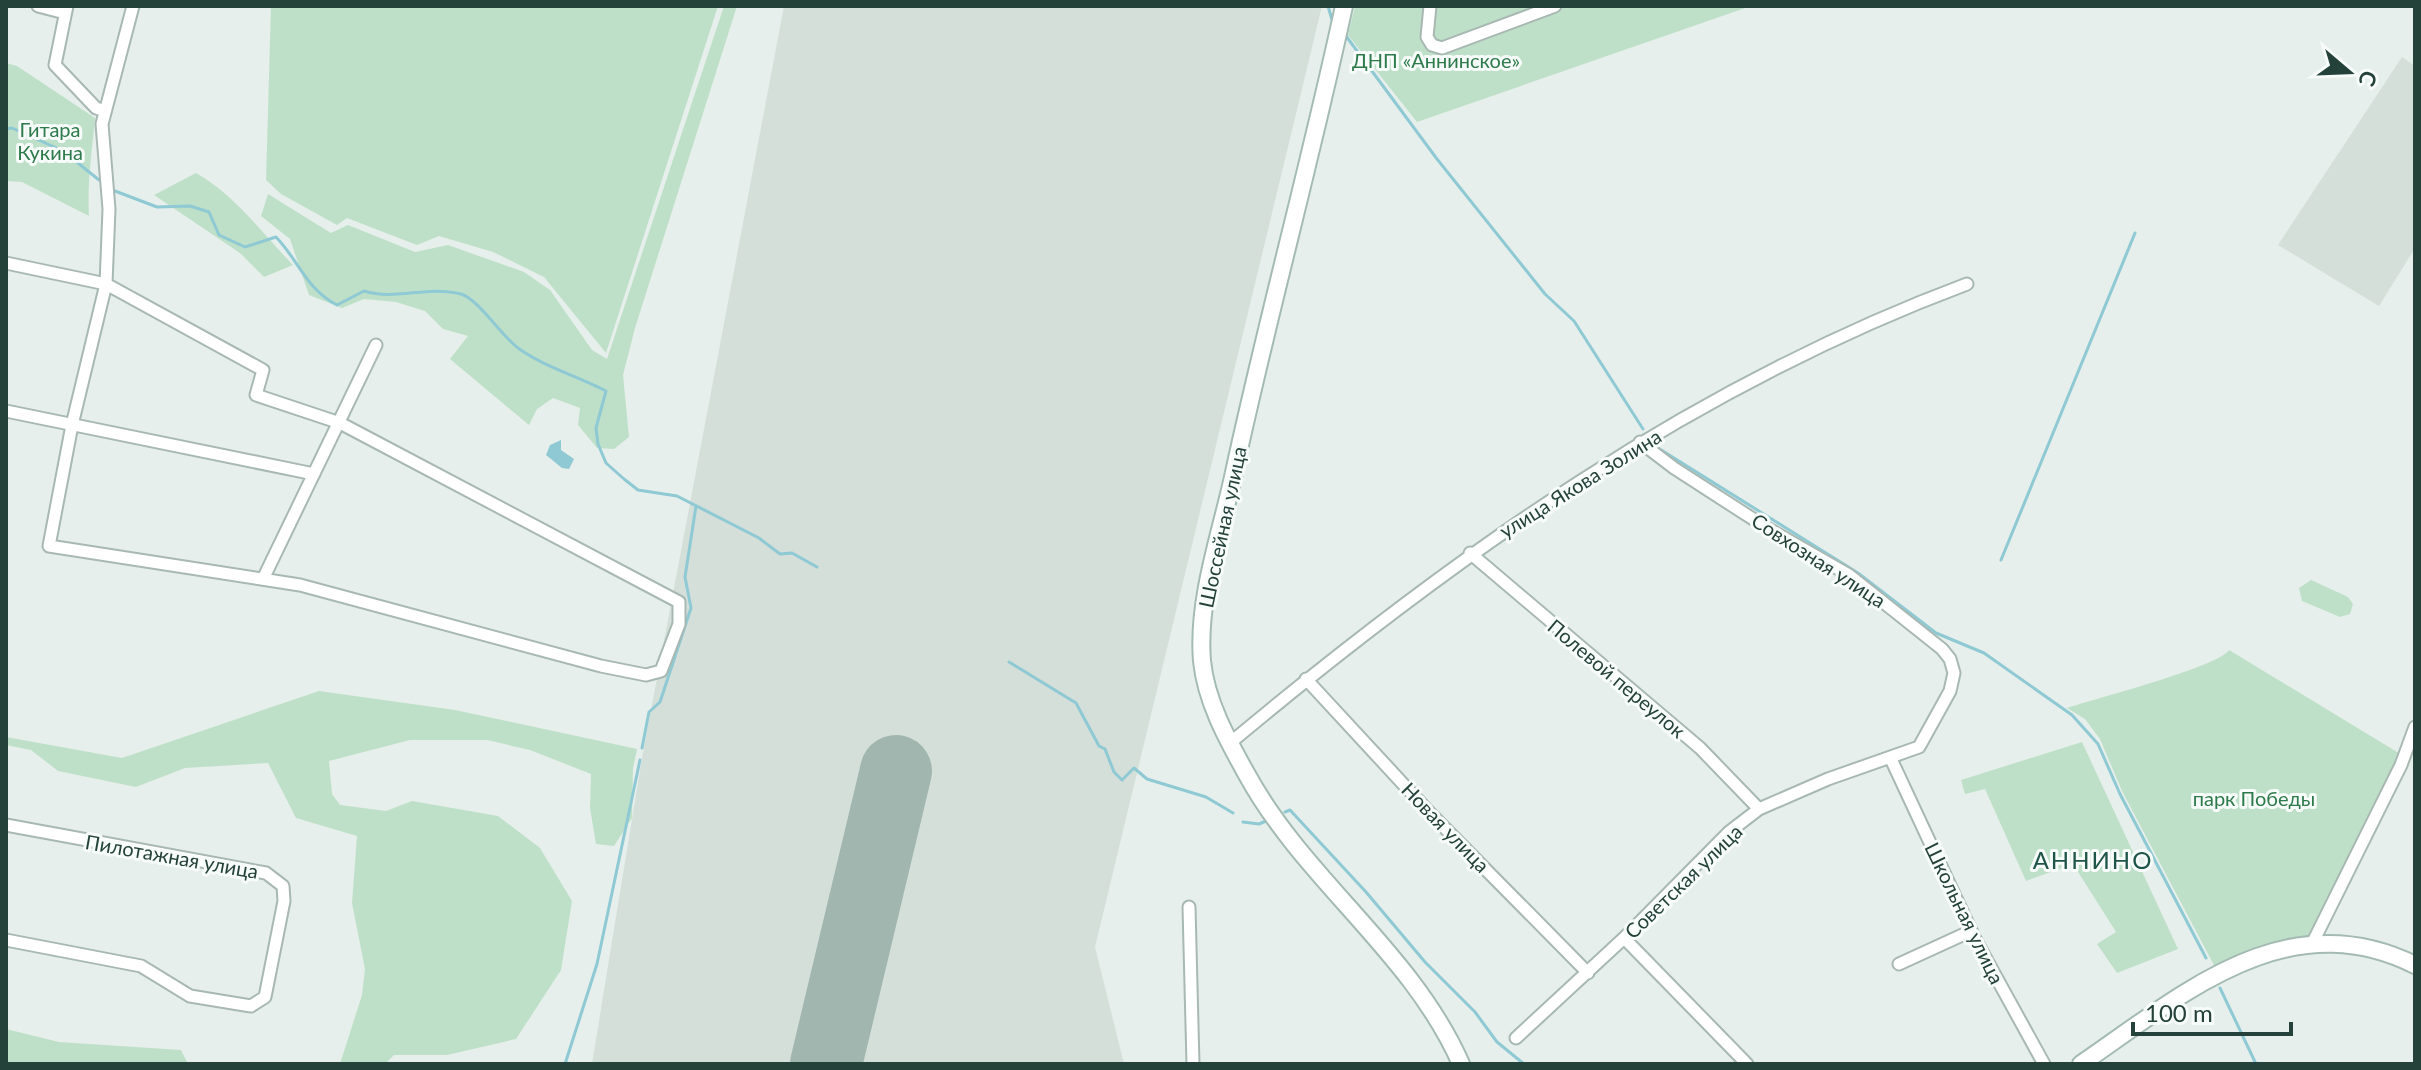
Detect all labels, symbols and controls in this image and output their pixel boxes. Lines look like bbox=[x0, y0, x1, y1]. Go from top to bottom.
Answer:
north arrow bbox=[2309, 32, 2389, 112]
park label: ДНП «Аннинское» bbox=[1352, 48, 1520, 72]
text: С bbox=[2353, 67, 2384, 90]
park label: Гитара Кукина bbox=[17, 117, 83, 164]
street label: улица Якова Золина bbox=[1495, 424, 1665, 542]
street label: Шоссейная улица bbox=[1193, 444, 1251, 610]
street label: Совхозная улица bbox=[1748, 508, 1890, 612]
street label: Полевой переулок bbox=[1544, 614, 1691, 743]
street label: Новая улица bbox=[1397, 777, 1495, 877]
park label: парк Победы bbox=[2193, 786, 2315, 810]
street label: Советская улица bbox=[1619, 819, 1747, 943]
street label: Пилотажная улица bbox=[84, 829, 260, 883]
street label: Школьная улица bbox=[1920, 838, 2010, 988]
district label: АННИНО bbox=[2033, 845, 2153, 874]
scale bar bbox=[2133, 986, 2291, 1036]
text: 100 m bbox=[2145, 998, 2213, 1027]

